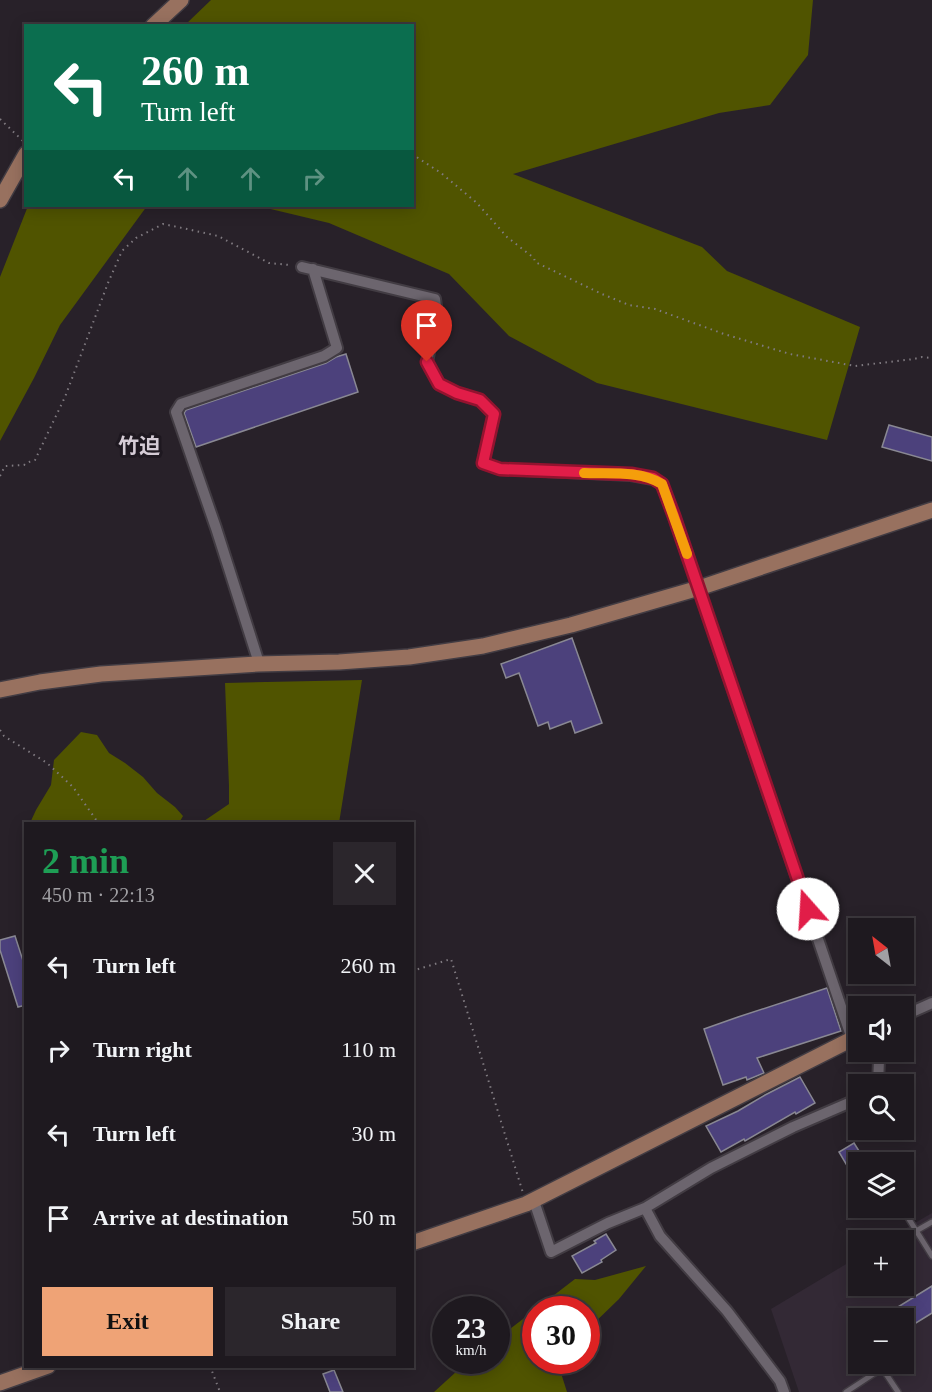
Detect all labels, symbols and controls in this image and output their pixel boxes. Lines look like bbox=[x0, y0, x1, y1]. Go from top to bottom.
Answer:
icon: left bbox=[42, 48, 120, 126]
text: 260 m bbox=[141, 48, 250, 94]
text: Turn left bbox=[141, 97, 235, 127]
icon: left bbox=[108, 162, 141, 195]
icon: ahead bbox=[171, 162, 204, 195]
icon: ahead bbox=[234, 162, 267, 195]
icon: right bbox=[297, 162, 330, 195]
pin bbox=[401, 300, 452, 362]
icon: arrive bbox=[410, 309, 443, 342]
district label: 竹迫 bbox=[118, 434, 160, 458]
text: 2 min bbox=[42, 841, 129, 881]
button: close bbox=[333, 842, 396, 905]
position arrow bbox=[776, 877, 840, 941]
text: 450 m · 22:13 bbox=[42, 884, 155, 906]
north arrow bbox=[848, 918, 914, 984]
map controls bbox=[848, 918, 914, 1374]
icon: left bbox=[42, 950, 75, 983]
text: Turn left bbox=[93, 953, 176, 978]
text: 260 m bbox=[340, 953, 396, 978]
button: sound bbox=[848, 996, 914, 1062]
icon: right bbox=[42, 1034, 75, 1067]
text: Turn right bbox=[93, 1037, 192, 1062]
text: 110 m bbox=[341, 1037, 396, 1062]
button: search bbox=[848, 1074, 914, 1140]
icon: left bbox=[42, 1118, 75, 1151]
text: Turn left bbox=[93, 1121, 176, 1146]
text: 30 m bbox=[351, 1121, 396, 1146]
button: layers bbox=[848, 1152, 914, 1218]
icon: arrive bbox=[42, 1202, 75, 1235]
text: Arrive at destination bbox=[93, 1205, 289, 1230]
text: 50 m bbox=[351, 1205, 396, 1230]
button: + bbox=[848, 1230, 914, 1296]
button: Exit bbox=[42, 1287, 213, 1356]
button: Share bbox=[225, 1287, 396, 1356]
speed limit sign: 30 bbox=[522, 1296, 600, 1374]
button: − bbox=[848, 1308, 914, 1374]
text: 23 bbox=[456, 1311, 486, 1344]
text: km/h bbox=[456, 1342, 486, 1358]

